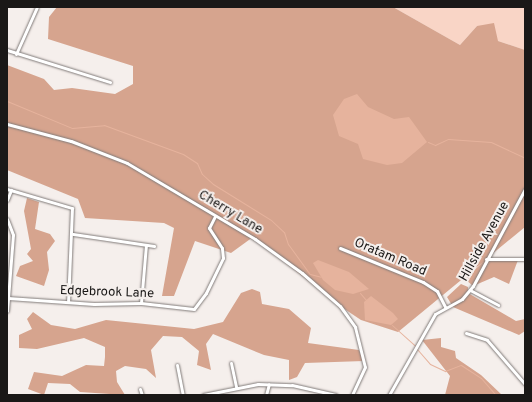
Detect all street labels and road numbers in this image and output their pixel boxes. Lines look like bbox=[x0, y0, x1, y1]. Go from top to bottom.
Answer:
street label: Cherry Lane bbox=[195, 188, 265, 238]
street label: Hillside Avenue bbox=[457, 199, 513, 285]
street label: Oratam Road bbox=[352, 236, 428, 280]
street label: Edgebrook Lane bbox=[60, 284, 154, 302]

